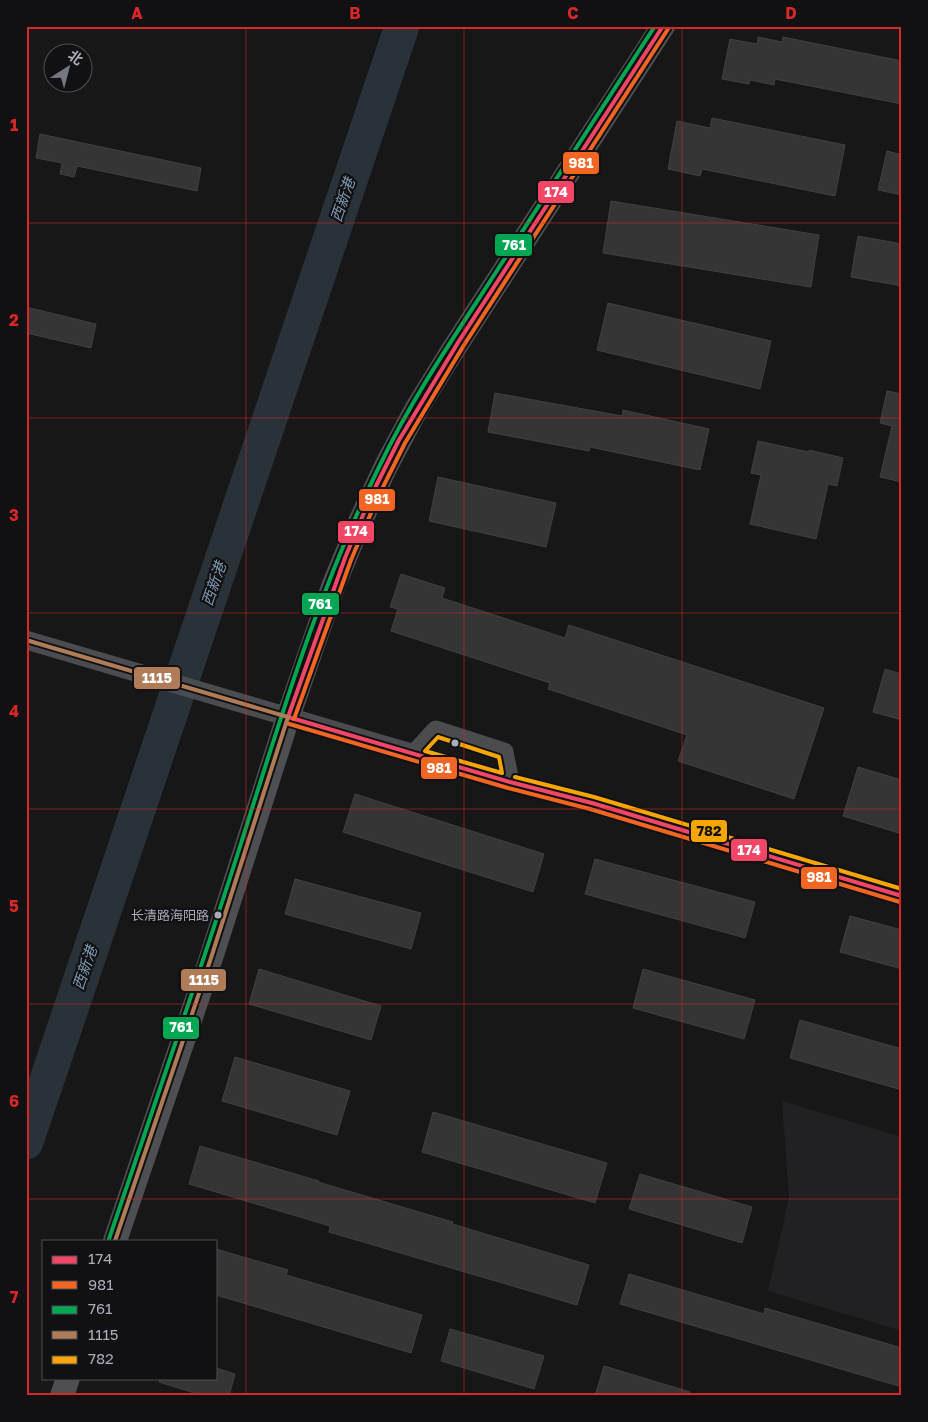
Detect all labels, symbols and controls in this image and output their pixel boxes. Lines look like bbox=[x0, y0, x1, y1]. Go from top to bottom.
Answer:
text: A bbox=[131, 3, 143, 23]
text: B bbox=[349, 3, 361, 23]
text: C bbox=[567, 3, 579, 23]
text: D bbox=[785, 3, 797, 23]
north arrow bbox=[42, 42, 92, 92]
text: 北 bbox=[65, 46, 87, 68]
text: 1 bbox=[10, 115, 18, 135]
line badge: 981 bbox=[562, 151, 600, 175]
text: 981 bbox=[568, 154, 594, 171]
water label: 西新港 bbox=[326, 174, 359, 224]
line badge: 174 bbox=[537, 180, 575, 204]
text: 174 bbox=[544, 183, 568, 200]
line badge: 761 bbox=[494, 233, 533, 257]
text: 761 bbox=[502, 236, 526, 253]
text: 2 bbox=[9, 310, 19, 330]
line badge: 981 bbox=[358, 488, 396, 512]
text: 981 bbox=[364, 490, 390, 507]
text: 3 bbox=[9, 505, 19, 525]
line badge: 174 bbox=[337, 520, 375, 544]
text: 174 bbox=[344, 522, 368, 539]
water label: 西新港 bbox=[197, 558, 230, 608]
line badge: 761 bbox=[301, 592, 340, 616]
text: 761 bbox=[308, 595, 332, 612]
line badge: 1115 bbox=[133, 666, 181, 690]
text: 1115 bbox=[142, 669, 173, 686]
text: 4 bbox=[9, 701, 19, 721]
unlabelled marker bbox=[450, 738, 460, 748]
line badge: 981 bbox=[420, 756, 458, 780]
text: 981 bbox=[426, 759, 452, 776]
line badge: 782 bbox=[690, 819, 728, 843]
text: 782 bbox=[696, 822, 722, 839]
line badge: 174 bbox=[730, 838, 768, 862]
text: 174 bbox=[737, 841, 761, 858]
line badge: 981 bbox=[800, 866, 838, 890]
text: 981 bbox=[806, 868, 832, 885]
text: 5 bbox=[9, 896, 19, 916]
place label: 长清路海阳路 bbox=[131, 907, 209, 923]
marker: 长清路海阳路 bbox=[213, 910, 223, 920]
water label: 西新港 bbox=[68, 942, 101, 992]
line badge: 1115 bbox=[180, 968, 227, 992]
text: 1115 bbox=[189, 971, 220, 988]
line badge: 761 bbox=[162, 1016, 200, 1040]
text: 761 bbox=[169, 1018, 193, 1035]
text: 6 bbox=[9, 1091, 19, 1111]
legend bbox=[42, 1240, 218, 1380]
text: 174 bbox=[88, 1249, 112, 1267]
text: 981 bbox=[88, 1275, 114, 1293]
text: 7 bbox=[10, 1287, 19, 1307]
text: 761 bbox=[88, 1299, 112, 1317]
text: 1115 bbox=[88, 1325, 119, 1343]
text: 782 bbox=[88, 1349, 114, 1367]

